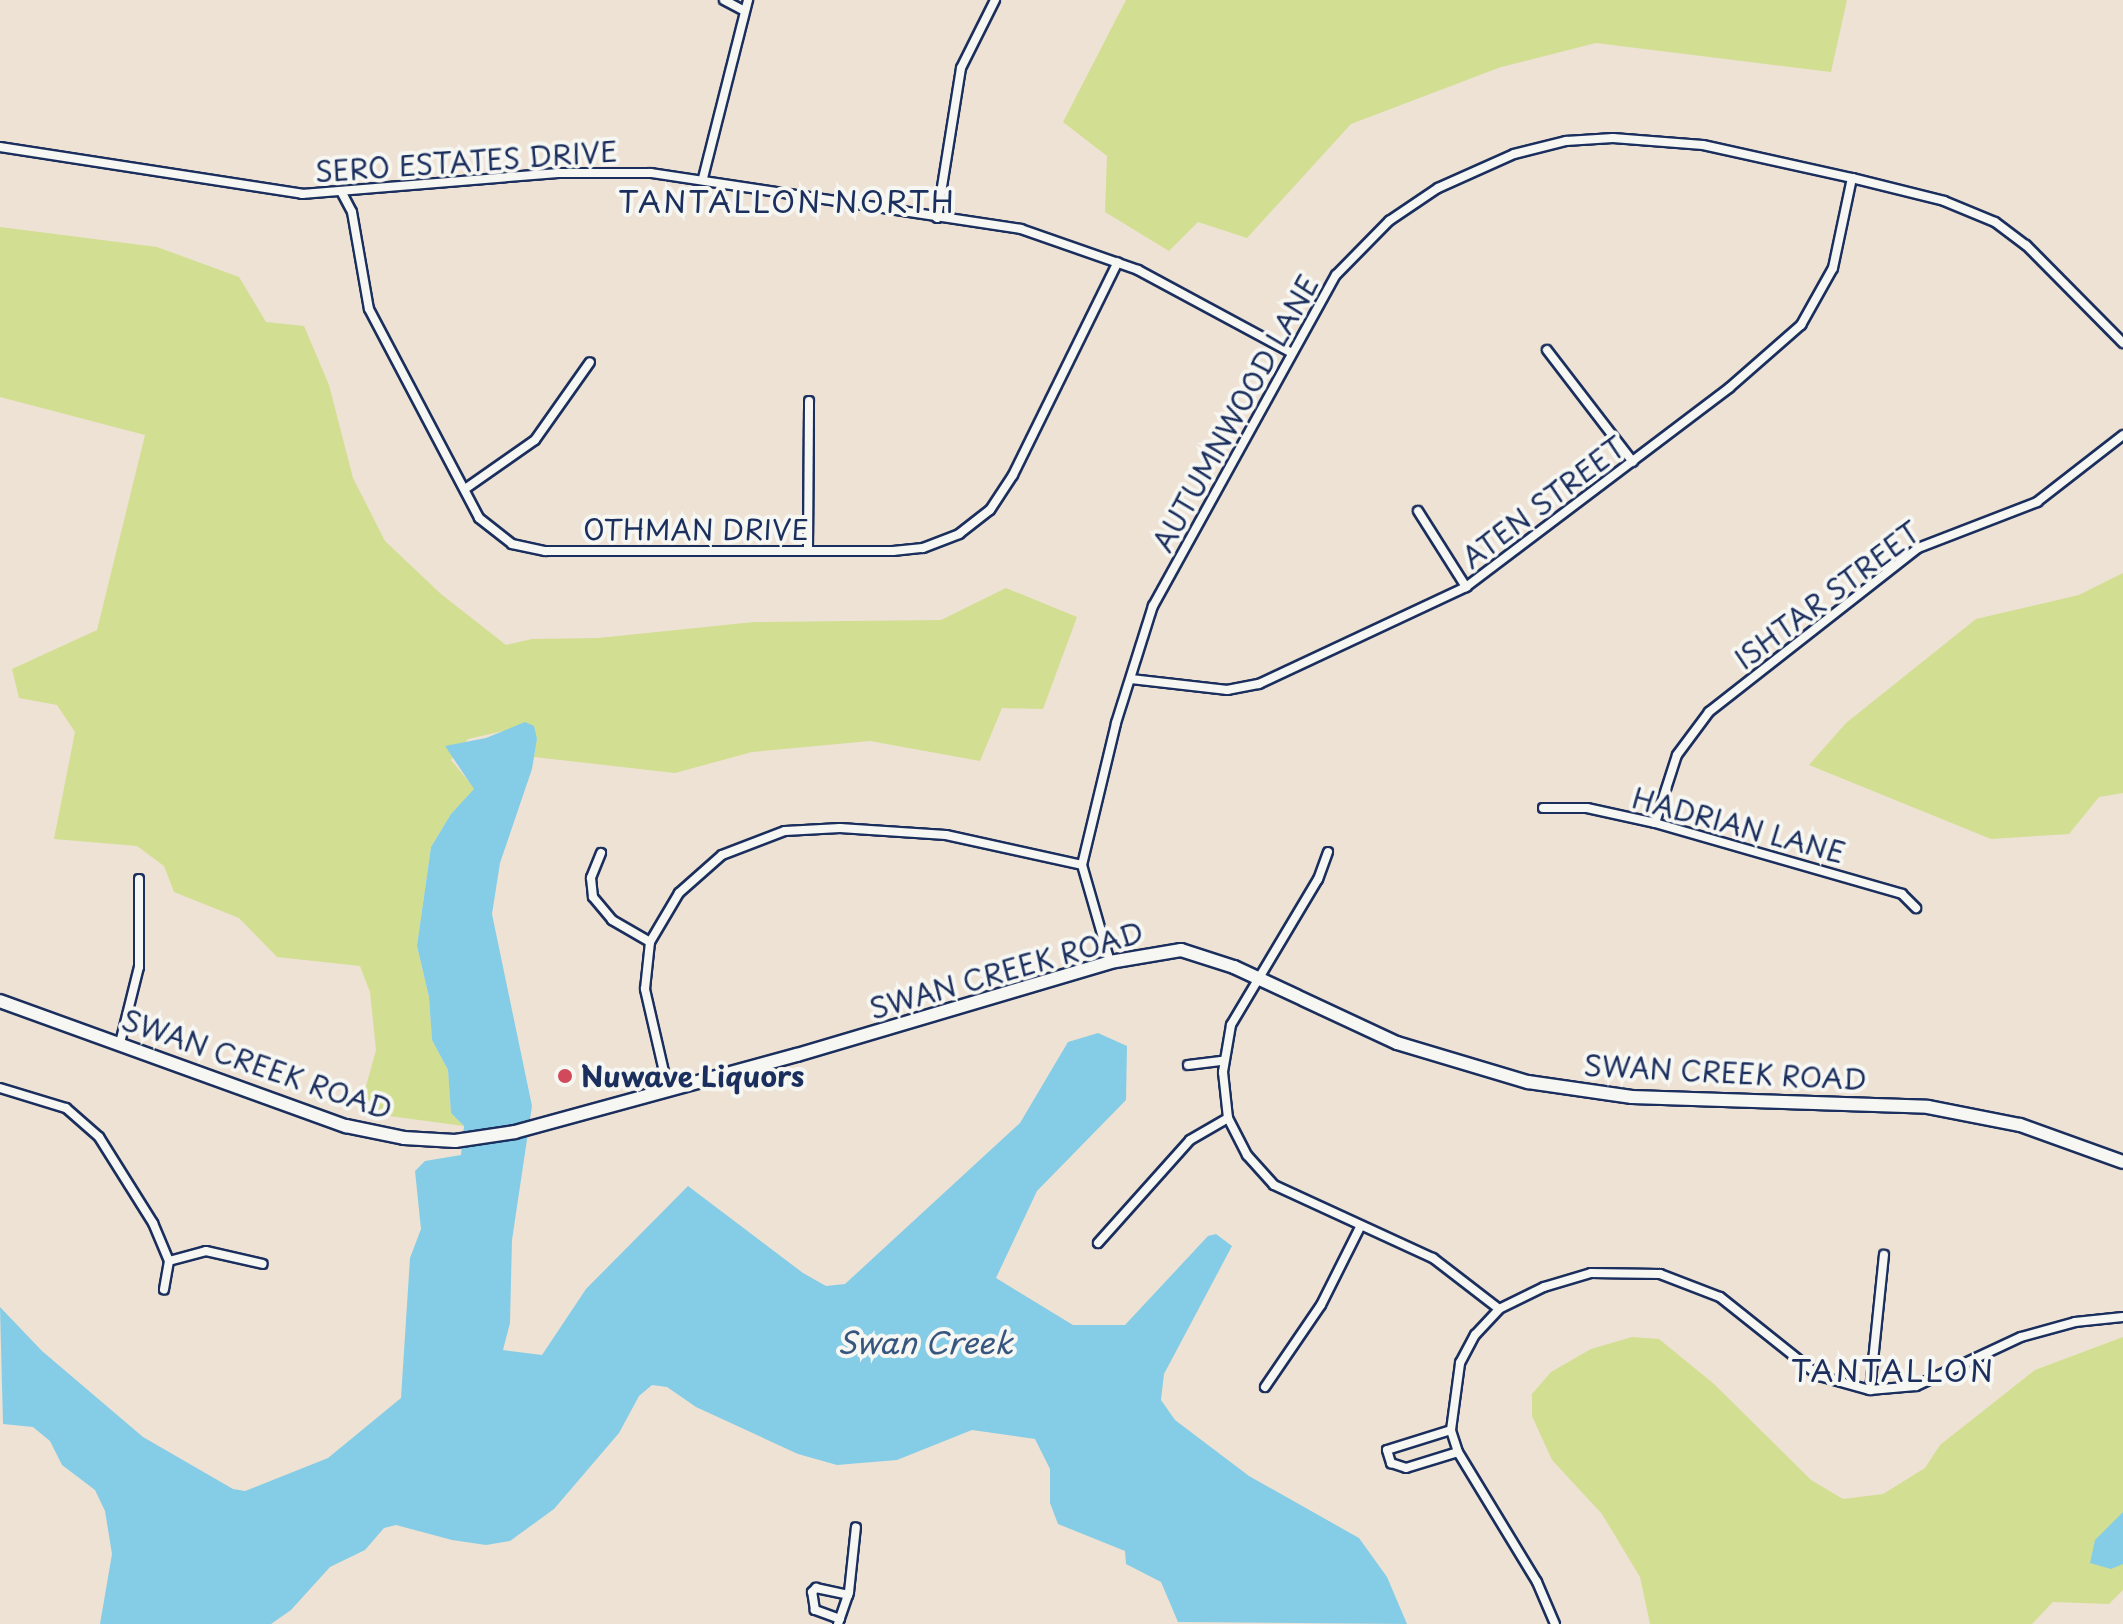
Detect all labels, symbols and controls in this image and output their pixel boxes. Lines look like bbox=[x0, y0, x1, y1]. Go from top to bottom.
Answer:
street label: SERO ESTATES DRIVE bbox=[311, 133, 621, 189]
district label: TANTALLON NORTH bbox=[619, 183, 955, 219]
street label: AUTUMNWOOD LANE bbox=[1145, 269, 1325, 557]
street label: ATEN STREET bbox=[1454, 429, 1632, 575]
street label: OTHMAN DRIVE bbox=[583, 512, 809, 546]
street label: ISHTAR STREET bbox=[1727, 514, 1927, 676]
street label: HADRIAN LANE bbox=[1628, 780, 1850, 870]
street label: SWAN CREEK ROAD bbox=[863, 914, 1149, 1026]
street label: SWAN CREEK ROAD bbox=[115, 1001, 399, 1127]
street label: SWAN CREEK ROAD bbox=[1580, 1048, 1870, 1096]
place label: Nuwave Liquors bbox=[581, 1059, 805, 1093]
marker: Nuwave Liquors bbox=[556, 1067, 574, 1085]
water label: Swan Creek bbox=[837, 1324, 1013, 1360]
district label: TANTALLON bbox=[1792, 1352, 1994, 1388]

